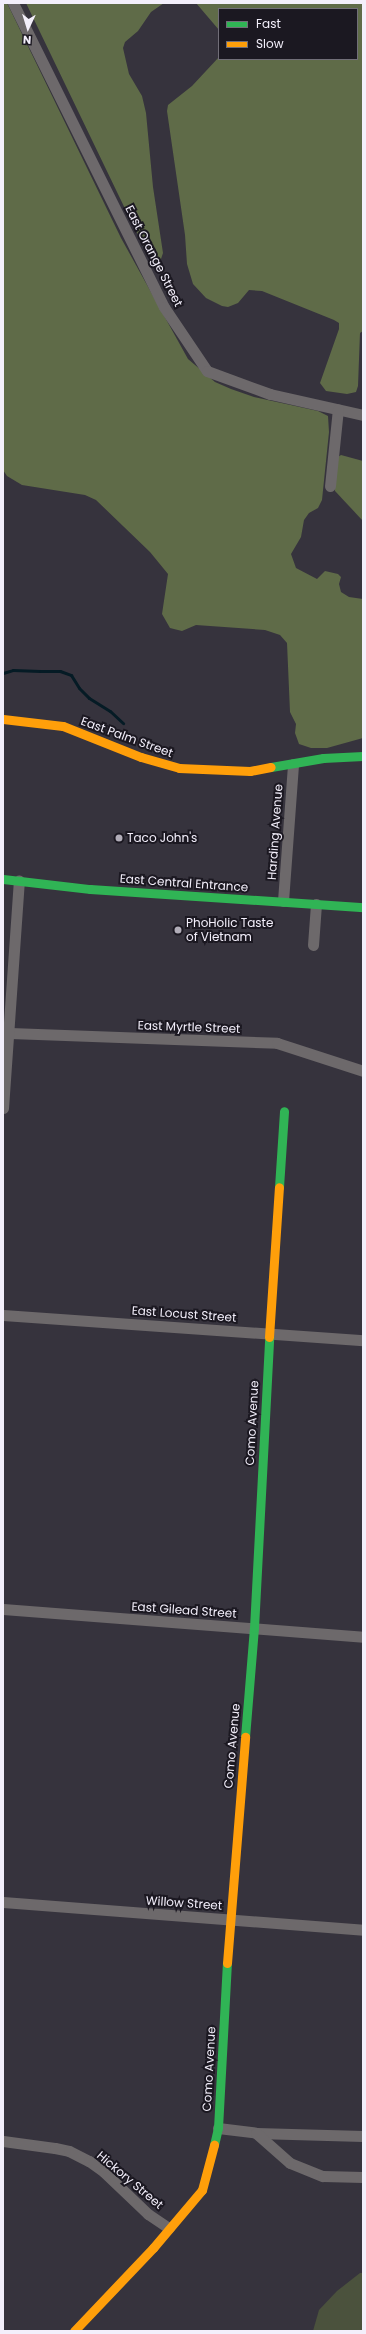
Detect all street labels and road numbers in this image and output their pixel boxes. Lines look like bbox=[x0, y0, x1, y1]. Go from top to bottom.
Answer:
street label: East Orange Street bbox=[122, 203, 186, 309]
street label: East Palm Street bbox=[79, 714, 175, 760]
street label: Harding Avenue bbox=[264, 784, 286, 880]
street label: East Central Entrance bbox=[119, 871, 249, 895]
street label: East Myrtle Street bbox=[137, 1018, 241, 1036]
street label: East Locust Street bbox=[131, 1303, 237, 1325]
street label: Como Avenue bbox=[243, 1380, 261, 1466]
street label: East Gilead Street bbox=[131, 1599, 237, 1621]
street label: Como Avenue bbox=[221, 1703, 243, 1789]
street label: Willow Street bbox=[145, 1893, 223, 1913]
street label: Como Avenue bbox=[200, 2026, 218, 2112]
street label: Hickory Street bbox=[94, 2148, 166, 2212]

